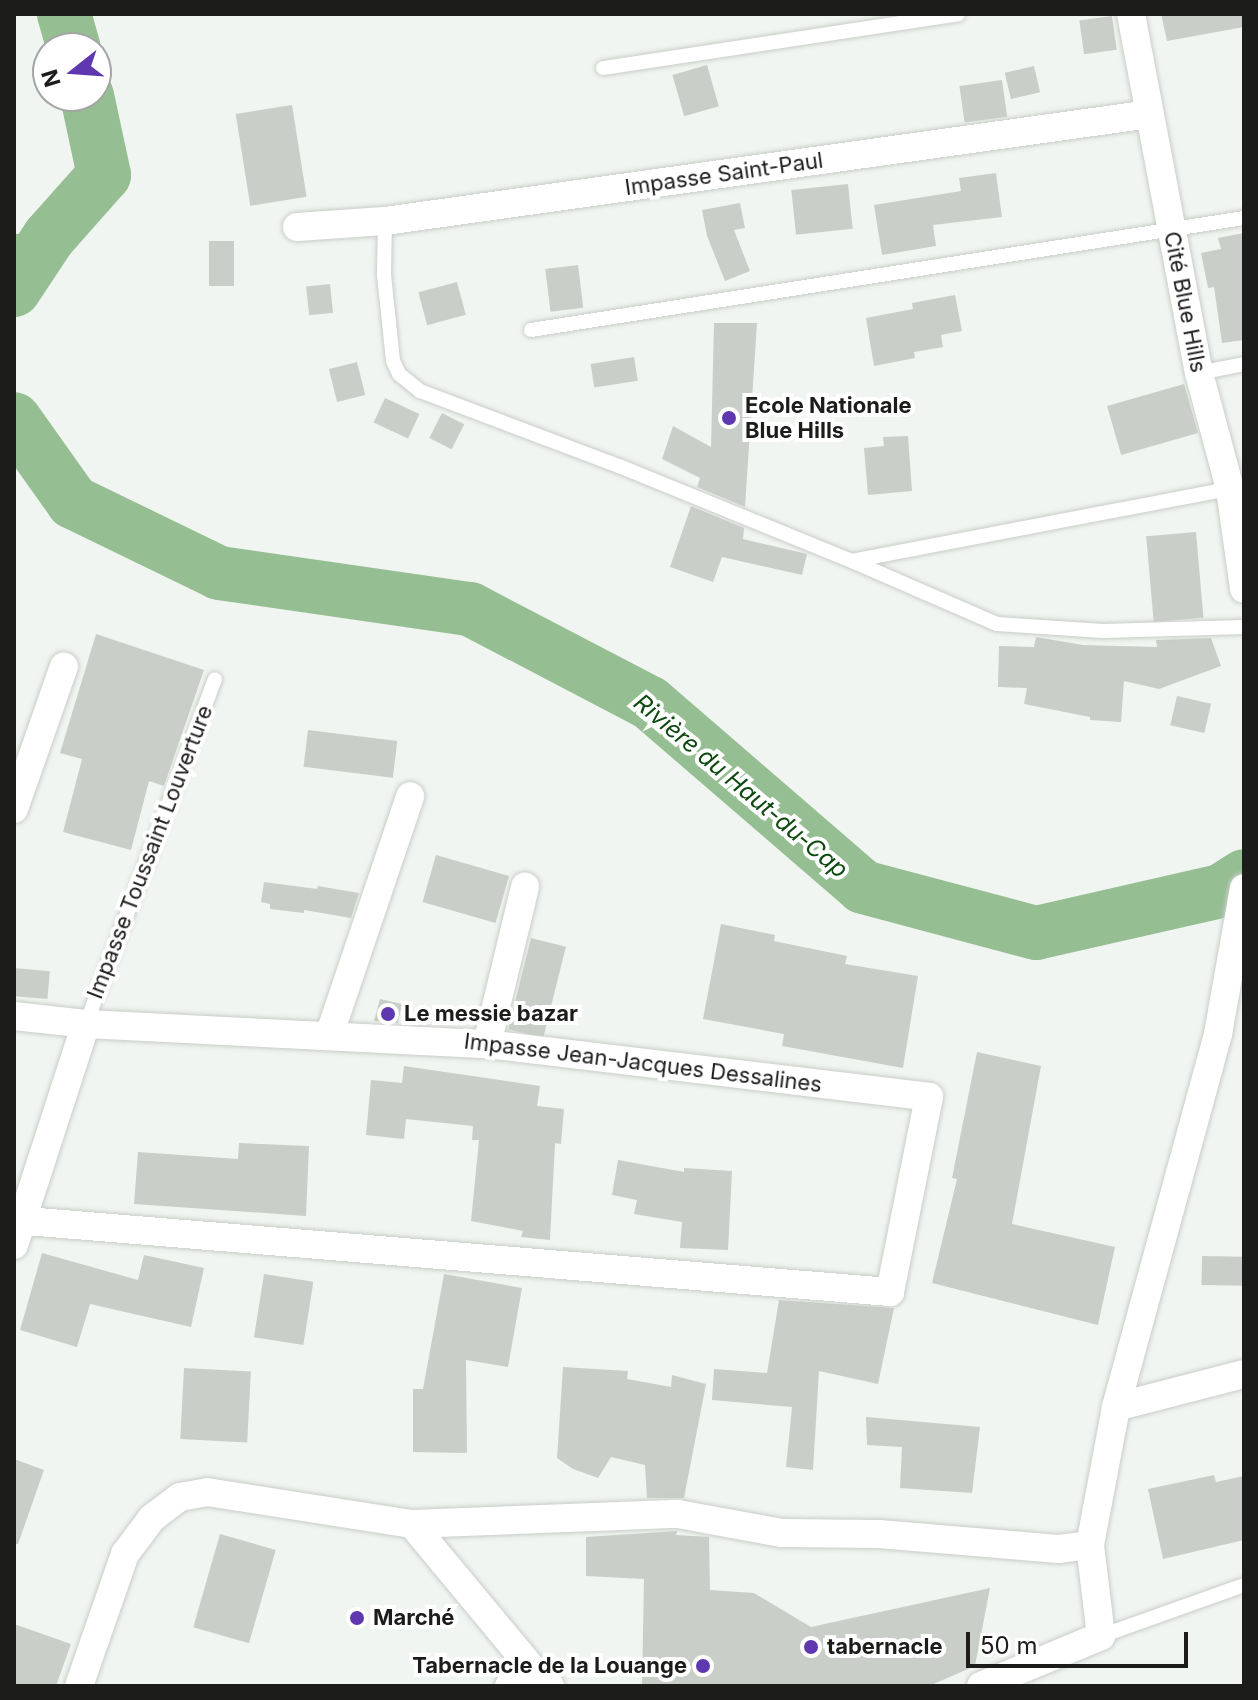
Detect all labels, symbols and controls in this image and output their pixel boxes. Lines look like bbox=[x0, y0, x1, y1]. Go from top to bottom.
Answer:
north arrow bbox=[32, 32, 112, 112]
text: N bbox=[36, 67, 66, 90]
street label: Impasse Saint-Paul bbox=[623, 147, 825, 201]
street label: Cité Blue Hills bbox=[1158, 229, 1212, 375]
place label: Ecole Nationale Blue Hills bbox=[745, 392, 912, 444]
marker: Ecole Nationale Blue Hills bbox=[720, 409, 738, 427]
water label: Rivière du Haut-du-Cap bbox=[628, 688, 854, 884]
street label: Impasse Toussaint Louverture bbox=[82, 701, 218, 1003]
place label: Le messie bazar bbox=[404, 1001, 578, 1027]
marker: Le messie bazar bbox=[379, 1005, 397, 1023]
street label: Impasse Jean-Jacques Dessalines bbox=[462, 1028, 824, 1098]
place label: Marché bbox=[373, 1605, 454, 1631]
marker: Marché bbox=[348, 1609, 366, 1627]
scale bar bbox=[970, 1616, 1192, 1666]
text: 50 m bbox=[980, 1631, 1038, 1660]
place label: tabernacle bbox=[827, 1634, 943, 1660]
marker: tabernacle bbox=[802, 1638, 820, 1656]
place label: Tabernacle de la Louange bbox=[412, 1653, 687, 1679]
marker: Tabernacle de la Louange bbox=[694, 1657, 712, 1675]

